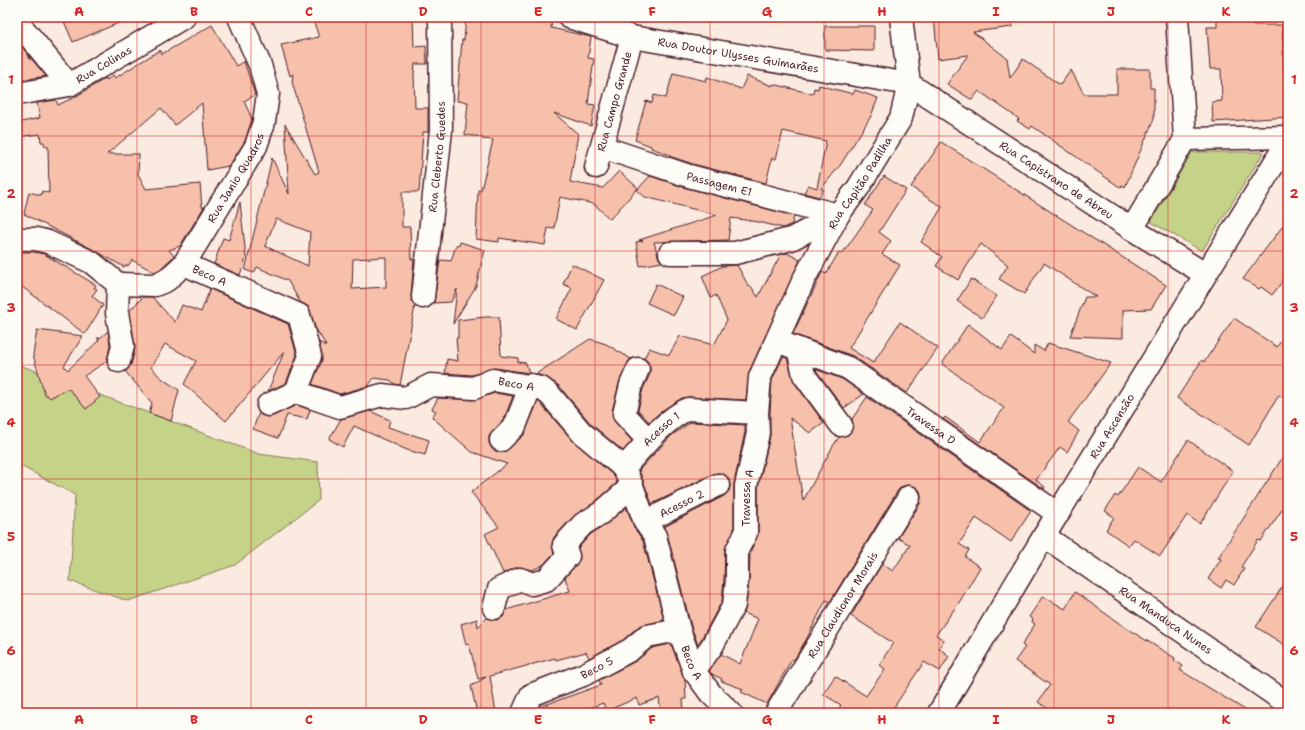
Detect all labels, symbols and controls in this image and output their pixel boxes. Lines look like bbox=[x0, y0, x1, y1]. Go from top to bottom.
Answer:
text: A bbox=[74, 3, 84, 20]
text: B bbox=[190, 3, 198, 20]
text: C bbox=[305, 3, 313, 20]
text: D bbox=[418, 3, 428, 20]
text: E bbox=[534, 3, 543, 20]
text: F bbox=[648, 3, 656, 20]
text: G bbox=[762, 3, 773, 20]
text: H bbox=[877, 3, 887, 20]
text: I bbox=[992, 3, 1000, 20]
text: J bbox=[1107, 3, 1115, 20]
text: K bbox=[1222, 3, 1231, 20]
street label: Rua Doutor Ulysses Guimarães bbox=[657, 34, 820, 76]
street label: Rua Colinas bbox=[73, 42, 134, 87]
street label: Rua Campo Grande bbox=[593, 50, 635, 153]
text: 1 bbox=[8, 71, 14, 88]
text: 1 bbox=[1291, 71, 1297, 88]
street label: Rua Cleberto Guedes bbox=[425, 101, 449, 213]
street label: Rua Janio Quadros bbox=[203, 131, 267, 226]
street label: Rua Capitão Padilha bbox=[824, 133, 895, 232]
street label: Rua Capistrano de Abreu bbox=[997, 137, 1116, 223]
street label: Passagem E1 bbox=[685, 168, 754, 200]
text: 2 bbox=[6, 185, 16, 202]
text: 2 bbox=[1289, 185, 1299, 202]
street label: Beco A bbox=[190, 261, 229, 290]
text: 3 bbox=[6, 299, 16, 316]
text: 3 bbox=[1289, 299, 1299, 316]
street label: Beco A bbox=[497, 374, 536, 394]
street label: Rua Ascensão bbox=[1086, 390, 1138, 462]
street label: Travessa D bbox=[903, 403, 959, 448]
street label: Acesso 1 bbox=[639, 408, 682, 450]
text: 4 bbox=[6, 414, 16, 431]
text: 4 bbox=[1289, 414, 1299, 431]
street label: Travessa A bbox=[738, 468, 757, 527]
street label: Acesso 2 bbox=[657, 486, 706, 521]
text: 5 bbox=[7, 528, 15, 545]
text: 5 bbox=[1290, 528, 1298, 545]
street label: Rua Claudionor Morais bbox=[804, 549, 881, 661]
street label: Rua Manduca Nunes bbox=[1116, 582, 1216, 657]
text: 6 bbox=[6, 642, 16, 659]
text: 6 bbox=[1289, 642, 1299, 659]
street label: Beco A bbox=[678, 643, 706, 683]
street label: Beco 5 bbox=[578, 653, 616, 683]
text: A bbox=[74, 711, 84, 728]
text: B bbox=[190, 711, 198, 728]
text: C bbox=[305, 711, 313, 728]
text: D bbox=[418, 711, 428, 728]
text: E bbox=[534, 711, 543, 728]
text: F bbox=[648, 711, 656, 728]
text: G bbox=[762, 711, 773, 728]
text: H bbox=[877, 711, 887, 728]
text: I bbox=[992, 711, 1000, 728]
text: J bbox=[1107, 711, 1115, 728]
text: K bbox=[1222, 711, 1231, 728]

